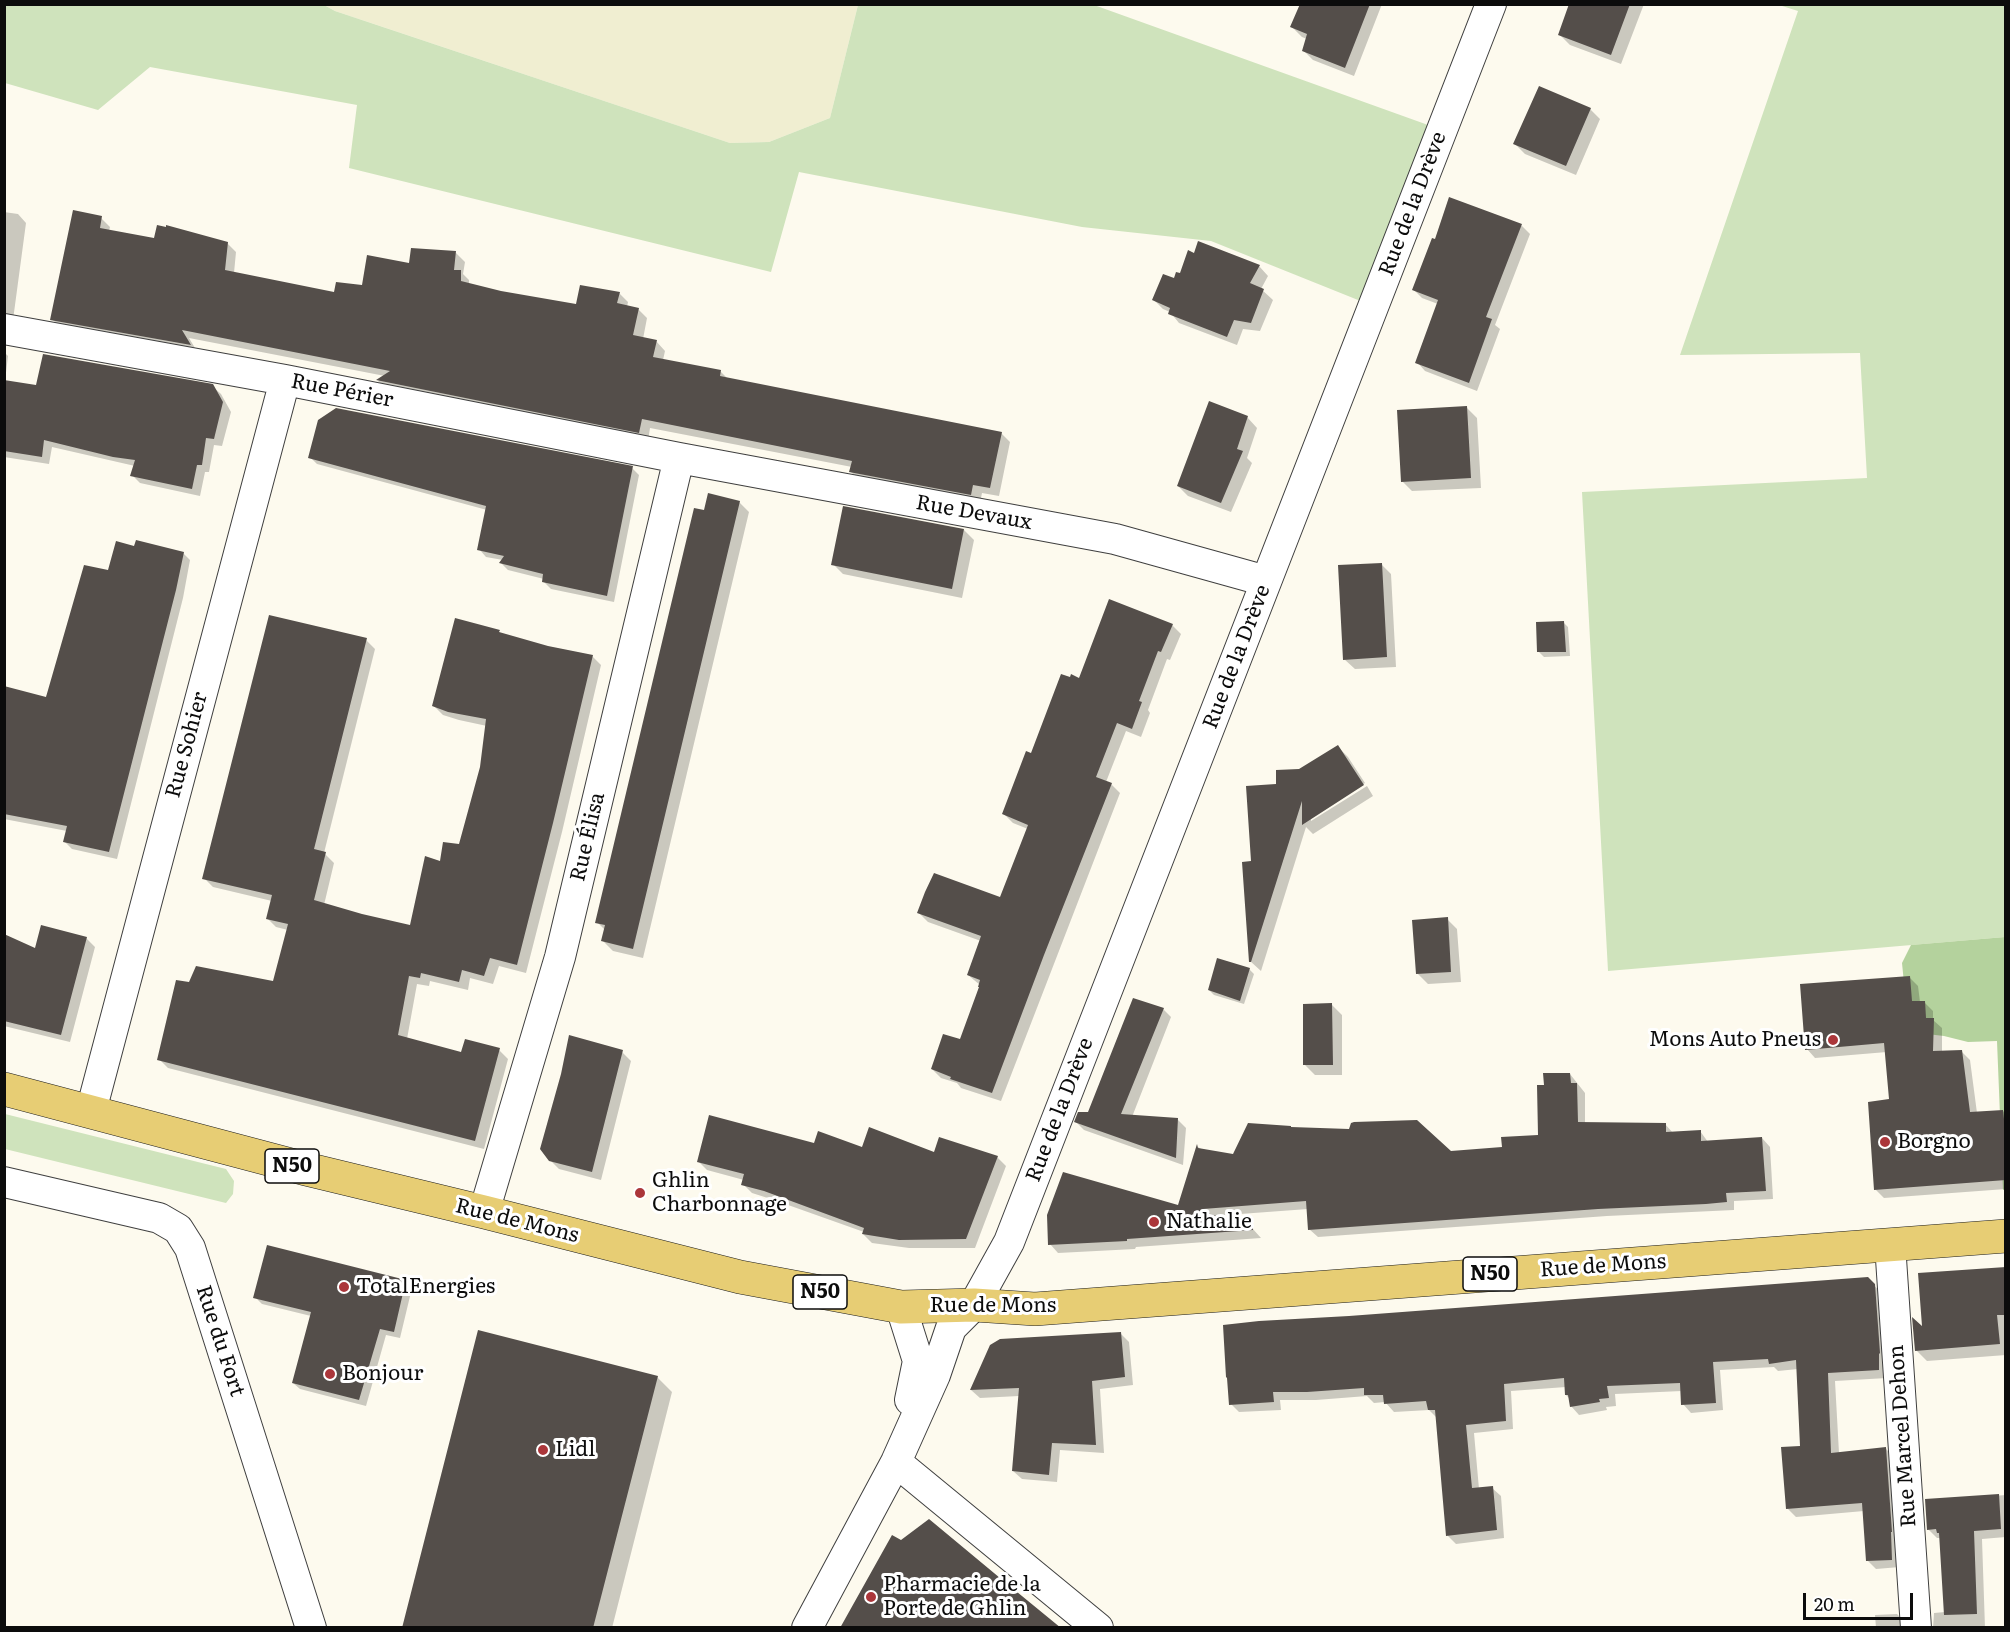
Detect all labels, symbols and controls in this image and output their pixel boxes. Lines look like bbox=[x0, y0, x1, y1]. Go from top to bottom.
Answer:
street label: Rue de la Drève bbox=[1374, 128, 1452, 280]
street label: Rue Périer bbox=[289, 369, 395, 413]
street label: Rue Devaux bbox=[914, 490, 1034, 536]
street label: Rue de la Drève bbox=[1198, 581, 1276, 733]
street label: Rue Sohier bbox=[161, 689, 213, 801]
street label: Rue Élisa bbox=[566, 790, 610, 884]
place label: Mons Auto Pneus bbox=[1649, 1027, 1821, 1053]
marker: Mons Auto Pneus bbox=[1826, 1033, 1840, 1047]
street label: Rue de la Drève bbox=[1021, 1034, 1099, 1186]
place label: Borgno bbox=[1897, 1129, 1971, 1155]
marker: Borgno bbox=[1878, 1135, 1892, 1149]
road number: N50 bbox=[265, 1149, 319, 1183]
place label: Ghlin Charbonnage bbox=[652, 1168, 787, 1218]
marker: Ghlin Charbonnage bbox=[633, 1186, 647, 1200]
street label: Rue de Mons bbox=[453, 1193, 581, 1249]
place label: Nathalie bbox=[1166, 1209, 1252, 1235]
marker: Nathalie bbox=[1147, 1215, 1161, 1229]
street label: Rue de Mons bbox=[1539, 1249, 1667, 1283]
road number: N50 bbox=[1463, 1257, 1517, 1291]
place label: TotalEnergies bbox=[356, 1274, 495, 1300]
road number: N50 bbox=[793, 1275, 847, 1309]
marker: TotalEnergies bbox=[337, 1280, 351, 1294]
street label: Rue du Fort bbox=[190, 1282, 250, 1400]
street label: Rue de Mons bbox=[930, 1293, 1056, 1319]
street label: Rue Marcel Dehon bbox=[1884, 1344, 1922, 1528]
place label: Bonjour bbox=[342, 1361, 423, 1387]
marker: Bonjour bbox=[323, 1367, 337, 1381]
place label: Lidl bbox=[555, 1437, 595, 1463]
marker: Lidl bbox=[536, 1443, 550, 1457]
place label: Pharmacie de la Porte de Ghlin bbox=[883, 1572, 1041, 1622]
scale bar bbox=[1806, 1581, 1916, 1619]
marker: Pharmacie de la Porte de Ghlin bbox=[864, 1590, 878, 1604]
text: 20 m bbox=[1814, 1590, 1855, 1617]

